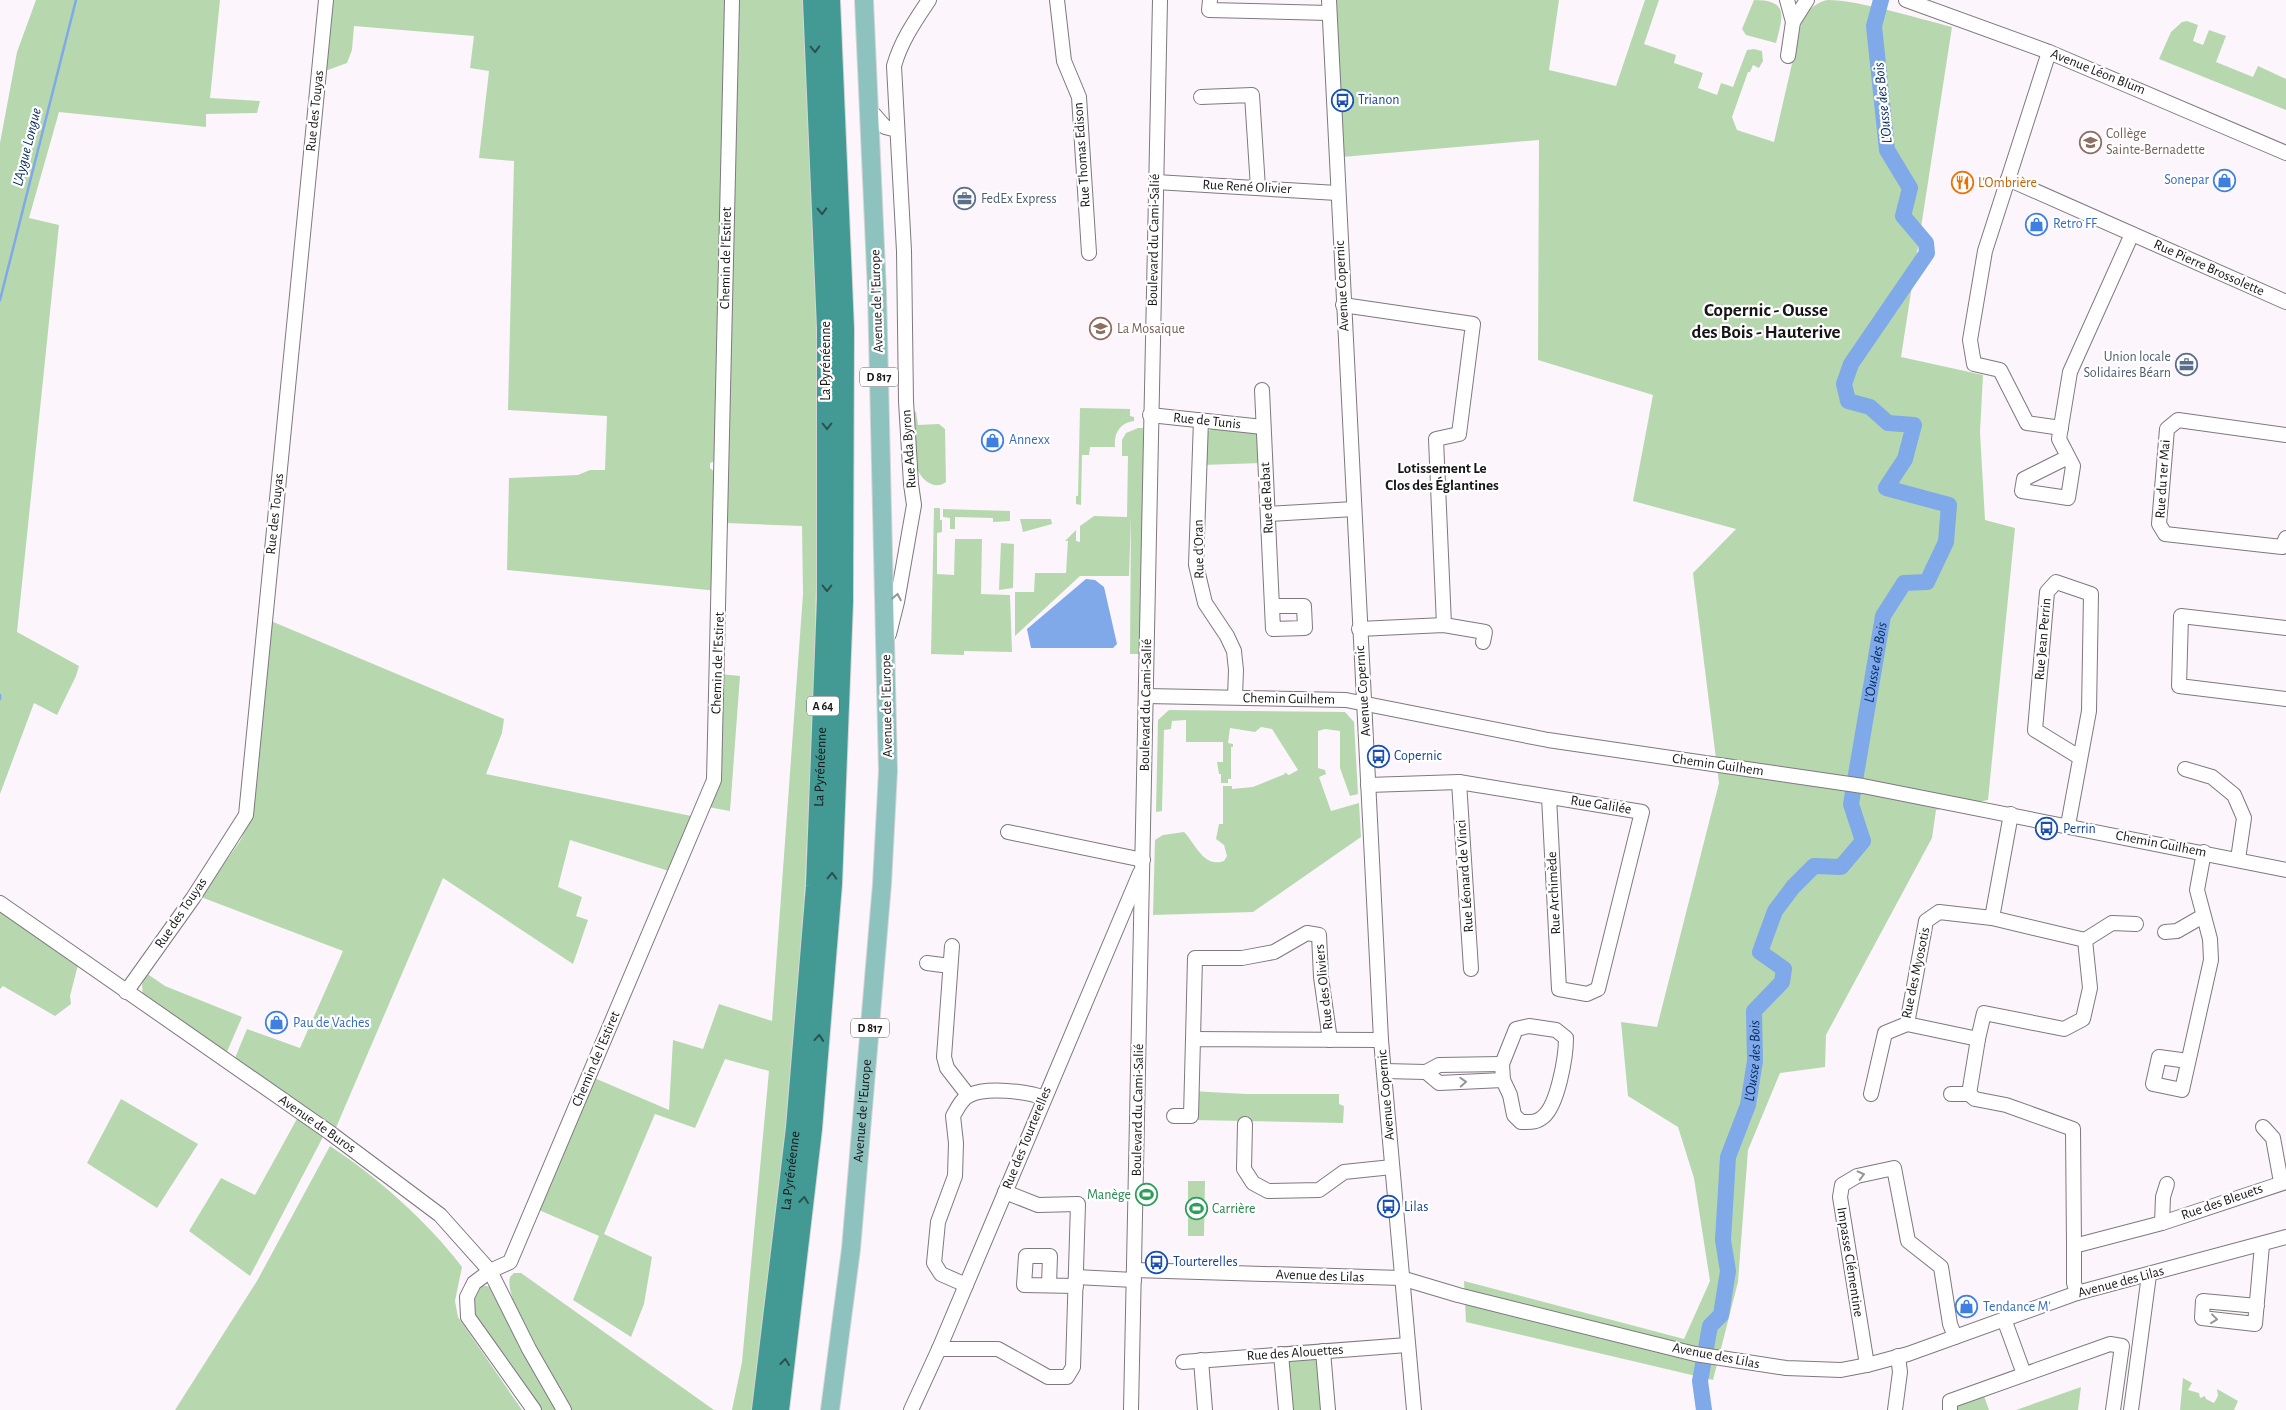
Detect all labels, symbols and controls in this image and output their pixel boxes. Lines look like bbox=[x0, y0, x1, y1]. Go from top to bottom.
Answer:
one-way arrow bbox=[810, 45, 820, 53]
street label: Avenue Léon Blum bbox=[2049, 47, 2147, 97]
water label: L'Ousse des Bois bbox=[1871, 62, 1895, 144]
street label: Rue des Touyas bbox=[304, 70, 326, 152]
bus stop icon: Trianon bbox=[1330, 88, 1354, 112]
place label: Trianon bbox=[1358, 93, 1399, 107]
street label: Rue Thomas Edison bbox=[1071, 102, 1093, 208]
water label: L'Aygue Longue bbox=[10, 106, 44, 188]
place label: Collège Sainte-Bernadette bbox=[2106, 127, 2205, 157]
school or university icon: Collège Sainte-Bernadette bbox=[2078, 130, 2102, 154]
shop icon: Sonepar bbox=[2213, 168, 2237, 192]
restaurant icon: L'Ombrière bbox=[1950, 171, 1974, 195]
place label: Sonepar bbox=[2164, 173, 2209, 187]
street label: Boulevard du Cami-Salié bbox=[1146, 174, 1162, 306]
place label: L'Ombrière bbox=[1978, 176, 2037, 190]
street label: Rue René Olivier bbox=[1202, 178, 1292, 196]
office icon: FedEx Express bbox=[953, 187, 977, 211]
place label: FedEx Express bbox=[981, 192, 1057, 206]
street label: Chemin de l'Estiret bbox=[718, 206, 734, 309]
one-way arrow bbox=[816, 207, 827, 215]
shop icon: Retro FF bbox=[2025, 212, 2049, 236]
place label: Retro FF bbox=[2053, 217, 2098, 231]
street label: Rue Pierre Brossolette bbox=[2152, 237, 2266, 299]
street label: Avenue Copernic bbox=[1333, 240, 1351, 332]
street label: Avenue de l'Europe bbox=[868, 249, 886, 353]
district label: Copernic - Ousse des Bois - Hauterive bbox=[1691, 301, 1841, 342]
school or university icon: La Mosaïque bbox=[1089, 317, 1113, 341]
street label: La Pyrénéenne bbox=[819, 321, 833, 401]
place label: La Mosaïque bbox=[1117, 322, 1185, 336]
place label: Union locale Solidaires Béarn bbox=[2083, 350, 2171, 380]
office icon: Union locale Solidaires Béarn bbox=[2175, 353, 2199, 377]
road number: D 817 bbox=[860, 368, 898, 387]
street label: Rue Ada Byron bbox=[899, 409, 919, 489]
street label: Rue de Tunis bbox=[1172, 410, 1242, 432]
one-way arrow bbox=[822, 422, 832, 430]
shop icon: Annexx bbox=[981, 428, 1005, 452]
place label: Annexx bbox=[1009, 433, 1050, 447]
street label: Rue du 1er Mai bbox=[2153, 439, 2173, 519]
street label: Rue de Rabat bbox=[1258, 461, 1276, 534]
district label: Lotissement Le Clos des Églantines bbox=[1385, 461, 1499, 493]
street label: Rue des Touyas bbox=[264, 473, 286, 555]
street label: Rue d'Oran bbox=[1191, 519, 1207, 579]
one-way arrow bbox=[822, 585, 832, 593]
one-way arrow bbox=[892, 593, 902, 602]
street label: Rue Jean Perrin bbox=[2032, 597, 2054, 681]
street label: Chemin de l'Estiret bbox=[709, 611, 727, 714]
water label: L'Ousse des Bois bbox=[1861, 621, 1889, 704]
street label: Boulevard du Cami-Salié bbox=[1138, 639, 1154, 771]
street label: Avenue Copernic bbox=[1353, 644, 1373, 737]
street label: Avenue de l'Europe bbox=[879, 654, 895, 758]
street label: Chemin Guilhem bbox=[1243, 691, 1335, 707]
road number: A 64 bbox=[807, 696, 839, 716]
street label: La Pyrénéenne bbox=[812, 727, 829, 807]
bus stop icon: Copernic bbox=[1366, 744, 1390, 768]
place label: Copernic bbox=[1394, 749, 1443, 763]
street label: Chemin Guilhem bbox=[1671, 752, 1765, 778]
street label: Rue Galilée bbox=[1570, 793, 1632, 817]
bus stop icon: Perrin bbox=[2035, 817, 2059, 841]
street label: Rue Léonard de Vinci bbox=[1454, 819, 1476, 933]
place label: Perrin bbox=[2063, 822, 2096, 836]
street label: Chemin Guilhem bbox=[2114, 828, 2208, 860]
street label: Rue Archimède bbox=[1545, 851, 1563, 935]
one-way arrow bbox=[826, 872, 837, 880]
street label: Rue des Touyas bbox=[152, 875, 210, 951]
street label: Rue des Myosotis bbox=[1899, 926, 1933, 1020]
street label: Rue des Oliviers bbox=[1313, 944, 1335, 1030]
street label: Chemin de l'Estiret bbox=[570, 1009, 623, 1109]
shop icon: Pau de Vaches bbox=[265, 1011, 289, 1035]
place label: Pau de Vaches bbox=[293, 1016, 370, 1030]
road number: D 817 bbox=[851, 1018, 889, 1038]
water label: L'Ousse des Bois bbox=[1741, 1020, 1763, 1102]
one-way arrow bbox=[814, 1034, 825, 1042]
street label: Boulevard du Cami-Salié bbox=[1130, 1044, 1146, 1176]
street label: Avenue Copernic bbox=[1375, 1048, 1397, 1141]
street label: Avenue de l'Europe bbox=[851, 1059, 874, 1163]
one-way arrow bbox=[1459, 1076, 1467, 1087]
street label: Rue des Tourterelles bbox=[1000, 1085, 1054, 1191]
street label: Avenue de Buros bbox=[276, 1092, 358, 1156]
street label: La Pyrénéenne bbox=[779, 1130, 803, 1211]
one-way arrow bbox=[1857, 1170, 1865, 1181]
street label: Rue des Bleuets bbox=[2179, 1182, 2265, 1222]
sports icon: Manège bbox=[1135, 1183, 1159, 1207]
place label: Manège bbox=[1087, 1188, 1131, 1202]
bus stop icon: Lilas bbox=[1376, 1195, 1400, 1219]
one-way arrow bbox=[798, 1196, 809, 1204]
sports icon: Carrière bbox=[1184, 1197, 1208, 1221]
place label: Lilas bbox=[1404, 1200, 1428, 1214]
place label: Carrière bbox=[1212, 1202, 1255, 1216]
street label: Impasse Clémentine bbox=[1834, 1206, 1866, 1318]
bus stop icon: Tourterelles bbox=[1145, 1250, 1169, 1274]
place label: Tourterelles bbox=[1173, 1255, 1238, 1269]
street label: Avenue des Lilas bbox=[2076, 1264, 2166, 1300]
street label: Avenue des Lilas bbox=[1275, 1267, 1365, 1285]
shop icon: Tendance M' bbox=[1955, 1295, 1979, 1319]
place label: Tendance M' bbox=[1983, 1300, 2051, 1314]
one-way arrow bbox=[2210, 1313, 2218, 1324]
street label: Avenue des Lilas bbox=[1671, 1341, 1761, 1371]
street label: Rue des Alouettes bbox=[1246, 1343, 1344, 1363]
one-way arrow bbox=[779, 1357, 790, 1365]

